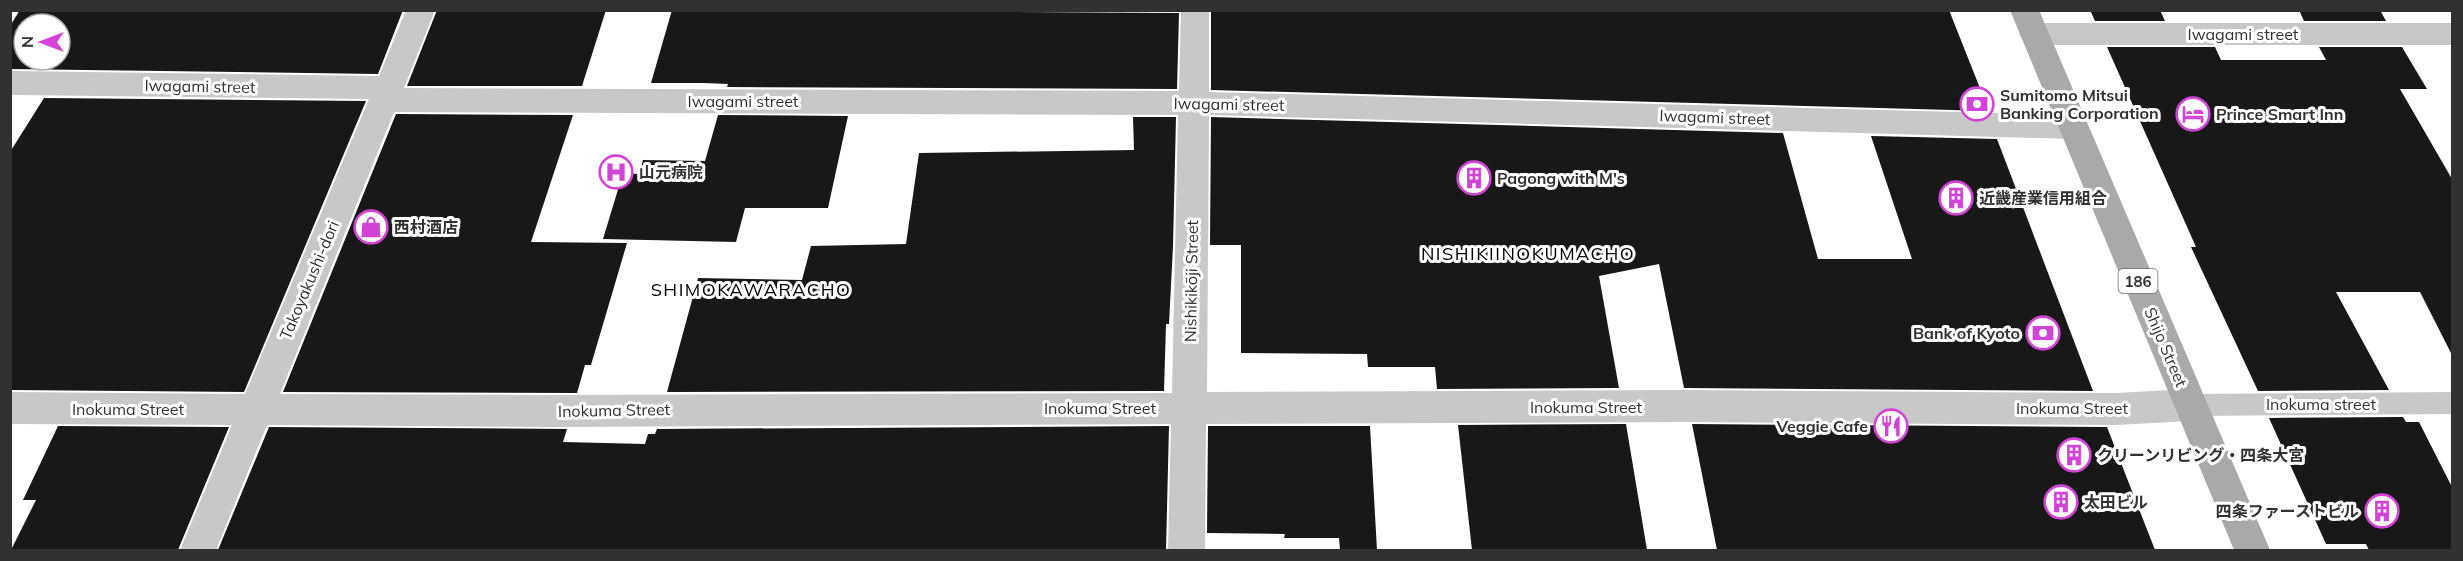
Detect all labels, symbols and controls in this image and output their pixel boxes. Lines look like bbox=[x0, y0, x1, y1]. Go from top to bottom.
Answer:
north arrow bbox=[12, 12, 72, 72]
street label: Iwagami street bbox=[2188, 24, 2299, 44]
text: N bbox=[17, 36, 37, 48]
street label: Iwagami street bbox=[144, 75, 256, 97]
place label: Sumitomo Mitsui Banking Corporation bbox=[2000, 85, 2159, 123]
bank icon: Sumitomo Mitsui Banking Corporation bbox=[1959, 86, 1995, 122]
street label: Iwagami street bbox=[688, 91, 799, 111]
street label: Iwagami street bbox=[1173, 93, 1285, 115]
hotel icon: Prince Smart Inn bbox=[2175, 96, 2211, 132]
place label: Prince Smart Inn bbox=[2216, 104, 2343, 124]
street label: Iwagami street bbox=[1659, 105, 1771, 129]
hospital icon: 山元病院 bbox=[598, 154, 634, 190]
building icon: Pagong with M's bbox=[1456, 160, 1492, 196]
place label: 山元病院 bbox=[639, 162, 703, 182]
place label: Pagong with M's bbox=[1497, 168, 1625, 188]
building icon: 近畿産業信用組合 bbox=[1938, 180, 1974, 216]
place label: 近畿産業信用組合 bbox=[1979, 188, 2107, 208]
shop icon: 西村酒店 bbox=[353, 209, 389, 245]
place label: 西村酒店 bbox=[394, 217, 458, 237]
street label: Takoyakushi-dori bbox=[275, 218, 343, 342]
street label: Nishikikōji Street bbox=[1180, 219, 1202, 342]
district label: NISHIKIINOKUMACHO bbox=[1421, 242, 1635, 265]
road number: 186 bbox=[2118, 269, 2158, 293]
district label: SHIMOKAWARACHO bbox=[651, 278, 851, 301]
street label: Shijo Street bbox=[2140, 304, 2192, 390]
bank icon: Bank of Kyoto bbox=[2025, 315, 2061, 351]
place label: Bank of Kyoto bbox=[1913, 323, 2020, 343]
street label: Inokuma street bbox=[2266, 394, 2376, 414]
street label: Inokuma Street bbox=[1530, 397, 1642, 417]
street label: Inokuma Street bbox=[1044, 398, 1156, 418]
street label: Inokuma Street bbox=[2016, 398, 2128, 418]
street label: Inokuma Street bbox=[72, 399, 184, 419]
street label: Inokuma Street bbox=[558, 399, 671, 421]
restaurant icon: Veggie Cafe bbox=[1873, 408, 1909, 444]
place label: Veggie Cafe bbox=[1775, 416, 1868, 436]
building icon: クリーンリビング・四条大宮 bbox=[2056, 437, 2092, 473]
place label: クリーンリビング・四条大宮 bbox=[2097, 445, 2304, 465]
building icon: 太田ビル bbox=[2043, 484, 2079, 520]
place label: 太田ビル bbox=[2084, 492, 2148, 512]
building icon: 四条ファーストビル bbox=[2364, 493, 2400, 529]
place label: 四条ファーストビル bbox=[2216, 501, 2359, 521]

